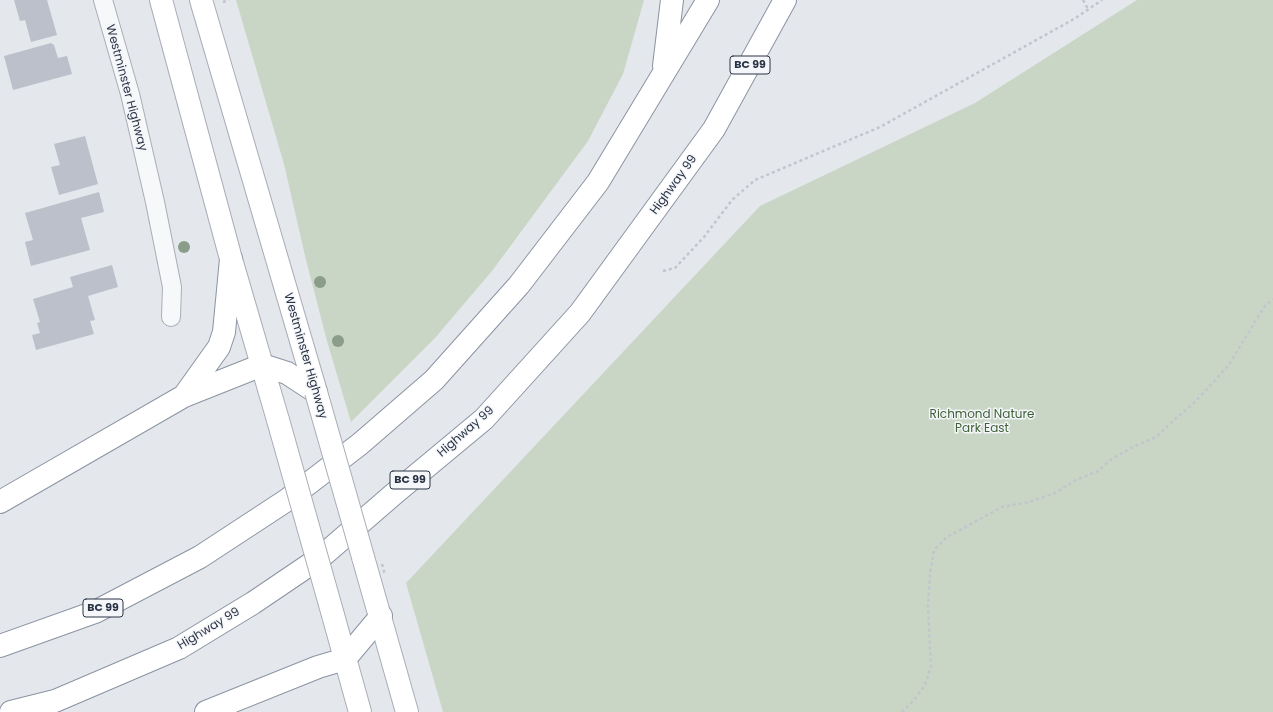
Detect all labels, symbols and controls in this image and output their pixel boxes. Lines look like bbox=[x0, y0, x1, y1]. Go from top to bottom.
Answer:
street label: Westminster Highway bbox=[102, 23, 150, 153]
road number: BC 99 bbox=[730, 56, 770, 74]
street label: Highway 99 bbox=[648, 152, 700, 218]
street label: Westminster Highway bbox=[280, 291, 330, 421]
street label: Highway 99 bbox=[435, 404, 497, 460]
park label: Richmond Nature Park East bbox=[930, 408, 1034, 436]
road number: BC 99 bbox=[390, 471, 430, 489]
road number: BC 99 bbox=[83, 599, 123, 617]
street label: Highway 99 bbox=[175, 605, 243, 653]

